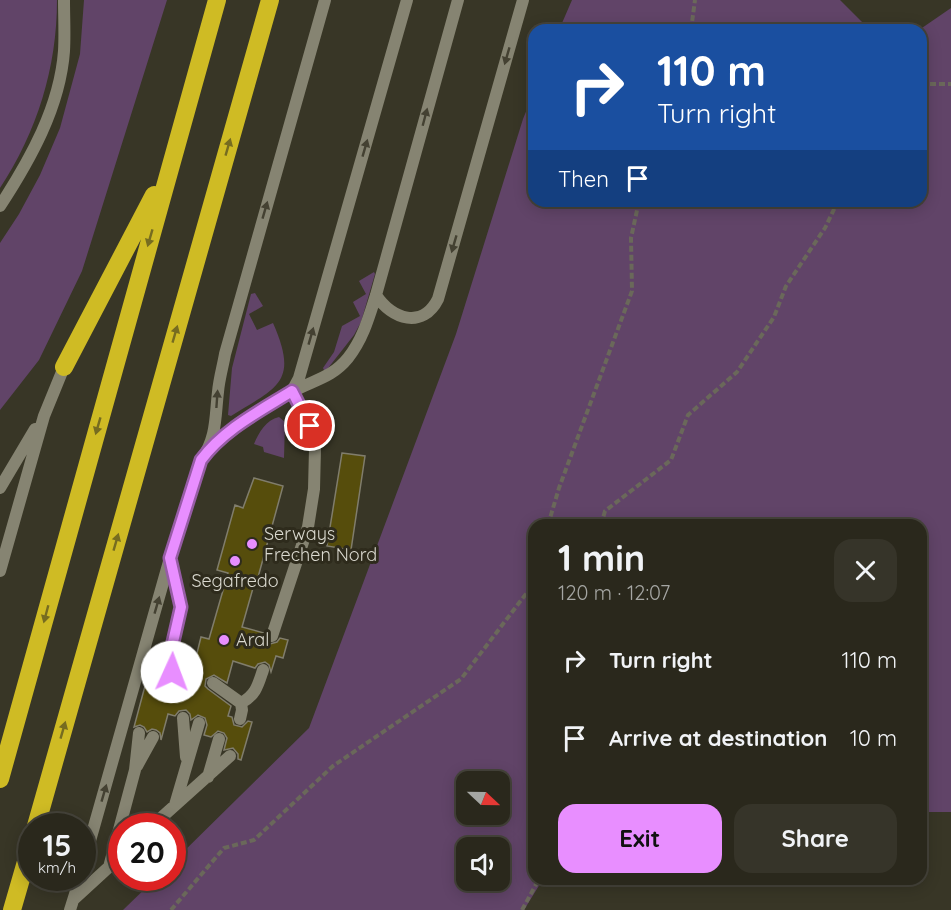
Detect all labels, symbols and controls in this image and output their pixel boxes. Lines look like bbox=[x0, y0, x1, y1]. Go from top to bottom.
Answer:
text: 110 m bbox=[657, 44, 766, 97]
one-way arrow bbox=[502, 47, 511, 65]
icon: right bbox=[558, 48, 636, 126]
text: Turn right bbox=[657, 96, 776, 130]
one-way arrow bbox=[421, 108, 431, 126]
one-way arrow bbox=[224, 138, 234, 156]
one-way arrow bbox=[361, 139, 370, 157]
icon: arrive bbox=[621, 162, 654, 195]
text: Then bbox=[558, 165, 609, 193]
one-way arrow bbox=[261, 201, 271, 220]
one-way arrow bbox=[145, 229, 154, 247]
one-way arrow bbox=[449, 235, 458, 253]
one-way arrow bbox=[171, 325, 180, 343]
one-way arrow bbox=[307, 327, 316, 345]
one-way arrow bbox=[212, 390, 222, 409]
pin bbox=[284, 400, 335, 451]
icon: arrive bbox=[293, 409, 326, 442]
one-way arrow bbox=[93, 417, 102, 435]
place label: Serways Frechen Nord bbox=[264, 522, 377, 566]
one-way arrow bbox=[112, 533, 121, 551]
text: 1 min bbox=[558, 535, 645, 580]
marker: Serways Frechen Nord bbox=[245, 537, 259, 551]
button: close bbox=[834, 539, 897, 602]
marker: Segafredo bbox=[228, 554, 242, 568]
place label: Segafredo bbox=[191, 569, 279, 592]
text: 120 m · 12:07 bbox=[558, 580, 670, 605]
one-way arrow bbox=[153, 596, 162, 614]
one-way arrow bbox=[40, 605, 50, 623]
place label: Aral bbox=[236, 628, 269, 651]
marker: Aral bbox=[217, 633, 231, 647]
position arrow bbox=[140, 640, 204, 704]
icon: right bbox=[558, 644, 591, 677]
text: Turn right bbox=[609, 646, 713, 674]
text: 110 m bbox=[842, 646, 897, 674]
one-way arrow bbox=[59, 721, 68, 739]
icon: arrive bbox=[558, 722, 591, 755]
text: Arrive at destination bbox=[609, 724, 827, 752]
text: 10 m bbox=[850, 724, 897, 752]
north arrow bbox=[456, 771, 510, 825]
map controls bbox=[456, 771, 510, 891]
one-way arrow bbox=[100, 784, 109, 802]
button: Exit bbox=[558, 804, 722, 873]
button: Share bbox=[734, 804, 897, 873]
speed limit sign: 20 bbox=[108, 813, 186, 891]
text: 15 bbox=[43, 826, 71, 864]
button: sound bbox=[456, 837, 510, 891]
text: km/h bbox=[38, 858, 76, 877]

